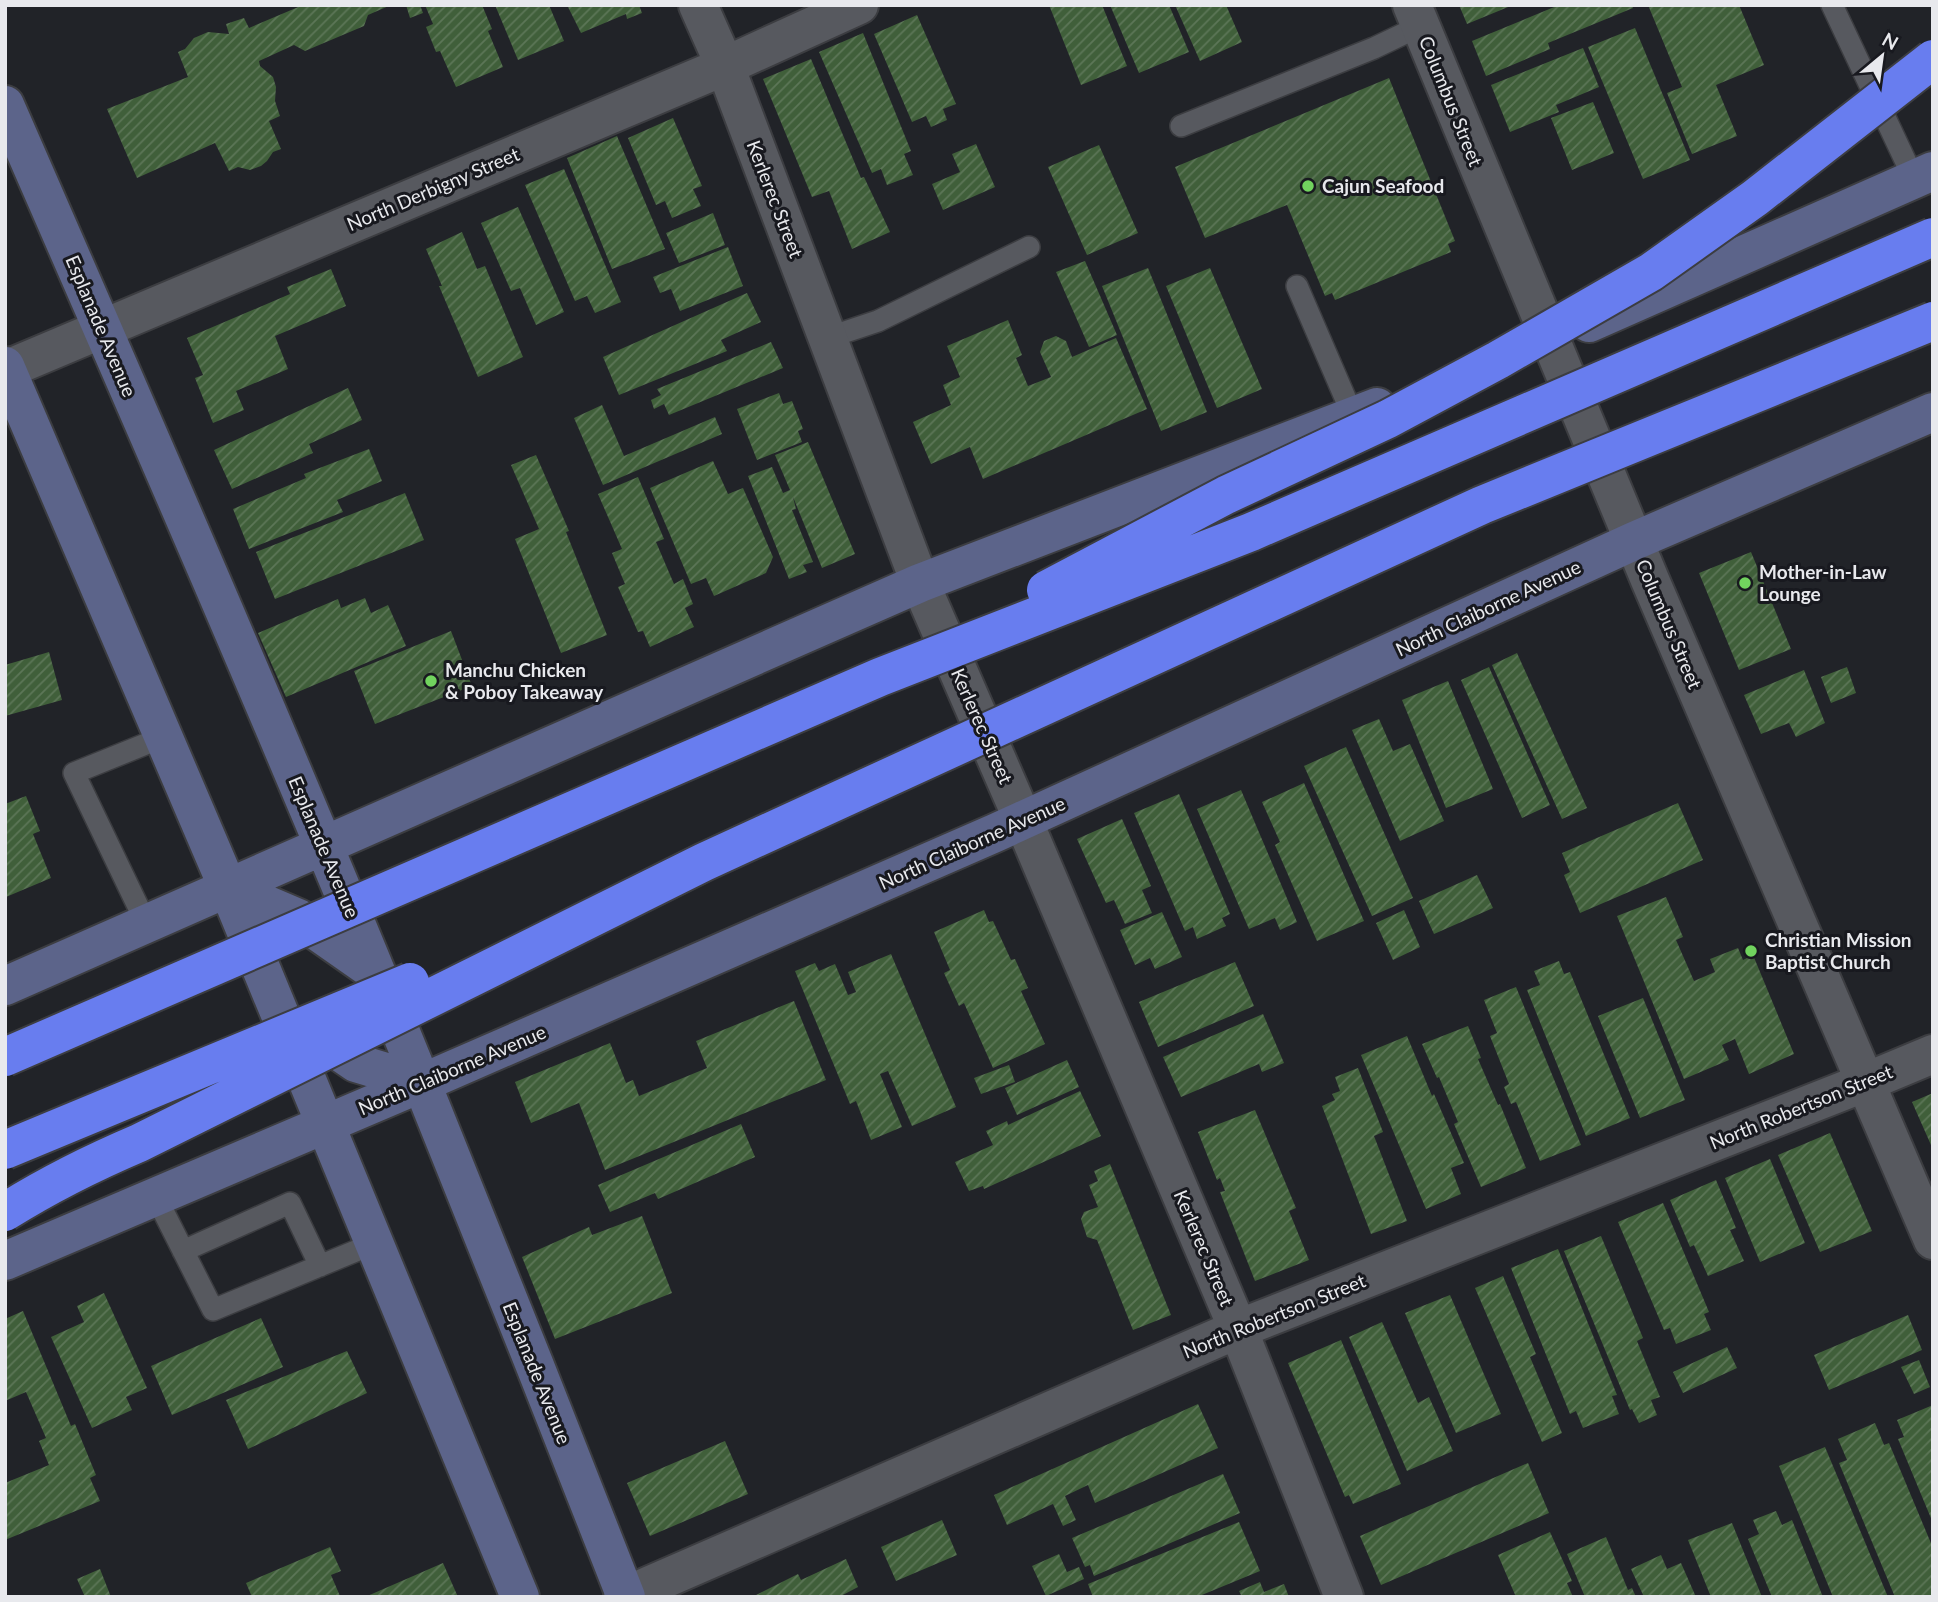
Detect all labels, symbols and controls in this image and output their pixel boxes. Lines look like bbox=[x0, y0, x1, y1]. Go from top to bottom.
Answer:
north arrow bbox=[1847, 21, 1917, 91]
text: N bbox=[1879, 27, 1902, 54]
street label: Columbus Street bbox=[1415, 32, 1488, 169]
street label: Kerlerec Street bbox=[743, 137, 808, 261]
street label: North Derbigny Street bbox=[343, 142, 523, 235]
place label: Cajun Seafood bbox=[1322, 174, 1444, 197]
marker: Cajun Seafood bbox=[1300, 178, 1316, 194]
street label: Esplanade Avenue bbox=[61, 252, 142, 400]
street label: North Claiborne Avenue bbox=[1392, 555, 1584, 661]
street label: Columbus Street bbox=[1632, 556, 1707, 692]
place label: Mother-in-Law Lounge bbox=[1759, 560, 1887, 605]
marker: Mother-in-Law Lounge bbox=[1737, 575, 1753, 591]
place label: Manchu Chicken & Poboy Takeaway bbox=[445, 658, 604, 703]
street label: Kerlerec Street bbox=[947, 665, 1018, 787]
marker: Manchu Chicken & Poboy Takeaway bbox=[423, 673, 439, 689]
street label: Esplanade Avenue bbox=[284, 773, 365, 921]
street label: North Claiborne Avenue bbox=[875, 791, 1068, 894]
place label: Christian Mission Baptist Church bbox=[1765, 928, 1912, 973]
marker: Christian Mission Baptist Church bbox=[1743, 943, 1759, 959]
street label: North Claiborne Avenue bbox=[355, 1020, 549, 1119]
street label: North Robertson Street bbox=[1706, 1059, 1896, 1154]
street label: Kerlerec Street bbox=[1170, 1186, 1239, 1309]
street label: North Robertson Street bbox=[1179, 1268, 1369, 1363]
street label: Esplanade Avenue bbox=[498, 1298, 576, 1447]

